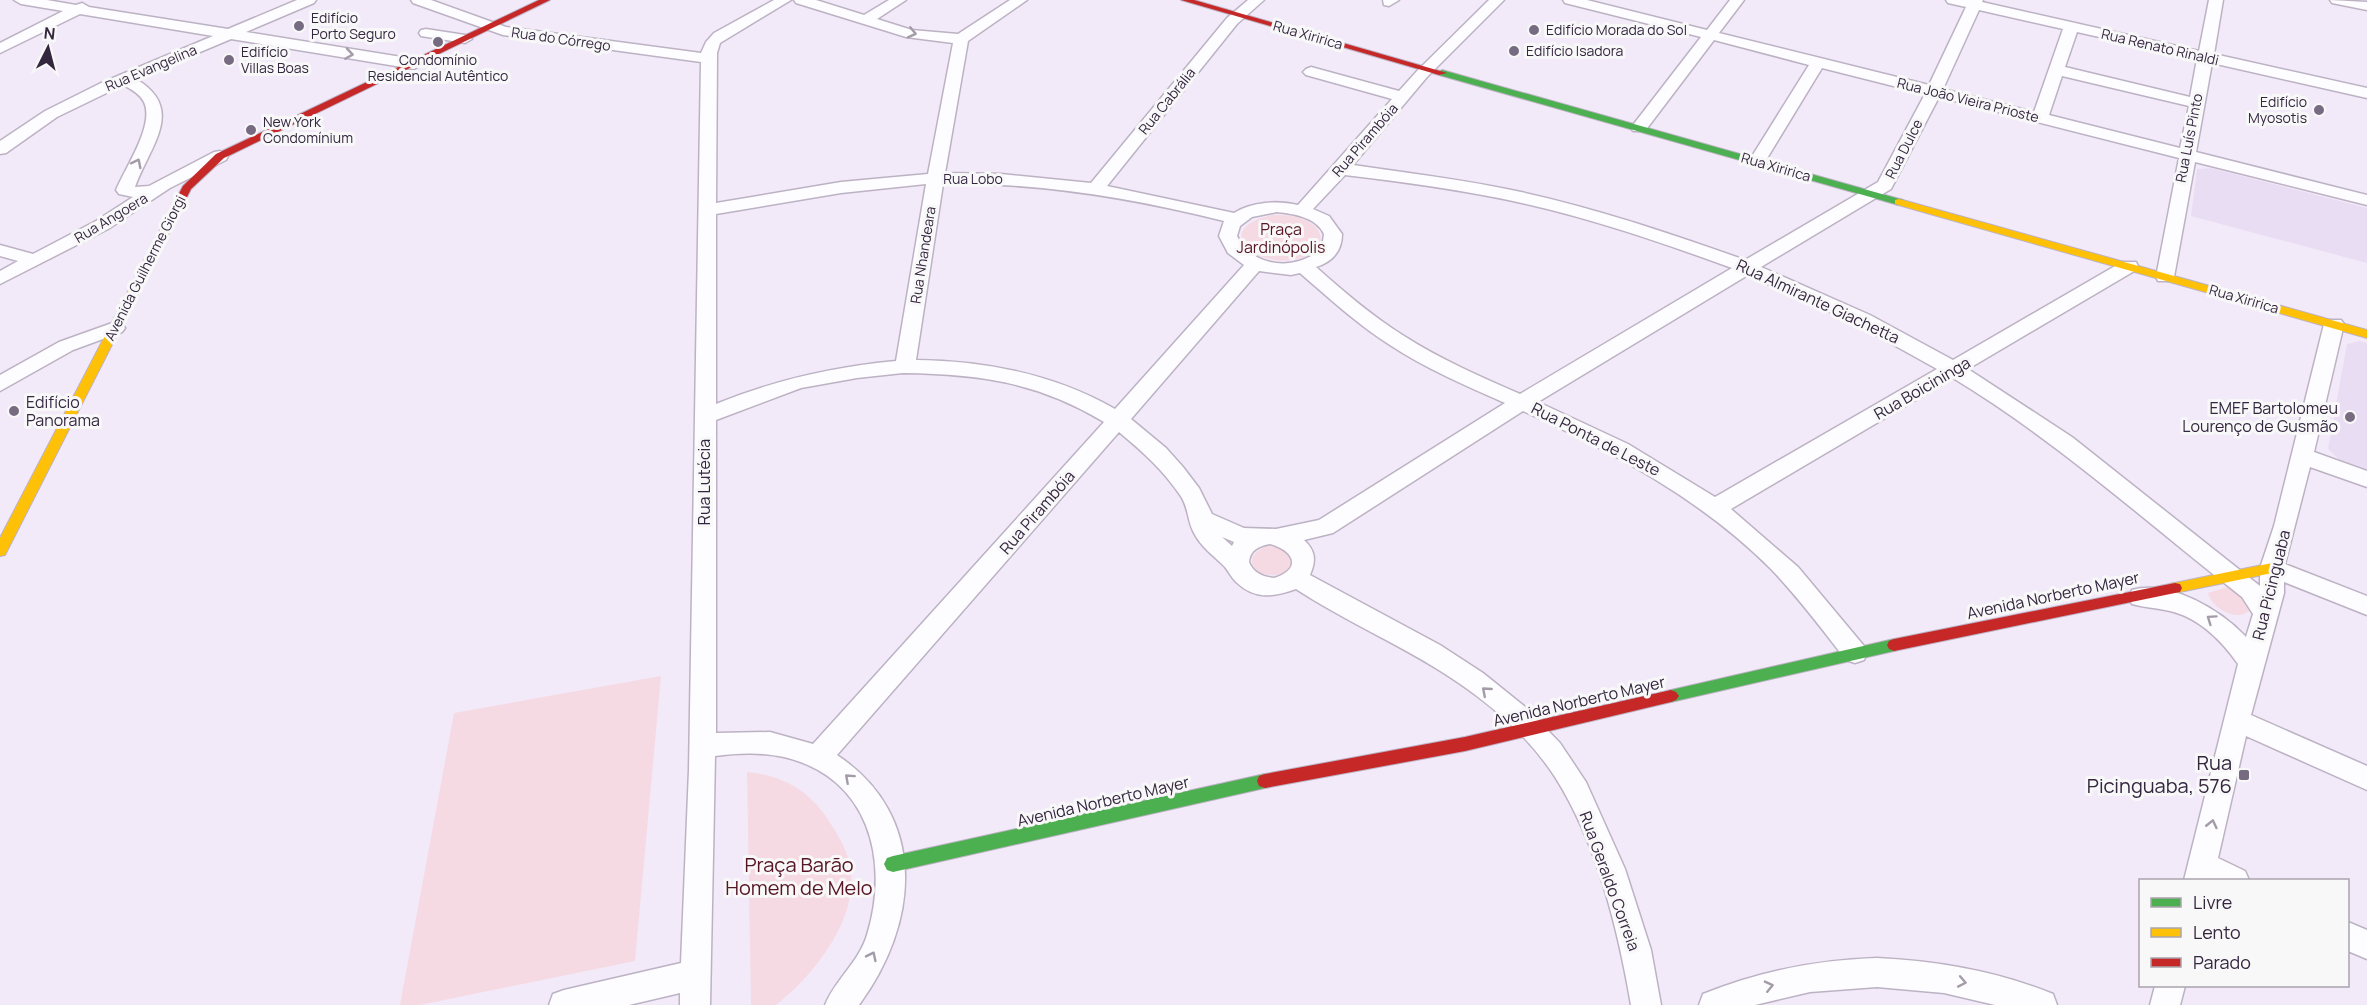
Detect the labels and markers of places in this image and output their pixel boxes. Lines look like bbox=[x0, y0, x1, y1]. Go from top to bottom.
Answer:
place label: Edifício Porto Seguro bbox=[311, 8, 396, 43]
marker: Edifício Porto Seguro bbox=[292, 19, 306, 33]
place label: Edifício Morada do Sol bbox=[1546, 20, 1687, 39]
marker: Edifício Morada do Sol bbox=[1527, 23, 1541, 37]
marker: Condomínio Residencial Autêntico bbox=[431, 35, 445, 49]
place label: Edifício Isadora bbox=[1526, 41, 1623, 60]
place label: Edifício Villas Boas bbox=[241, 42, 309, 77]
marker: Edifício Isadora bbox=[1507, 44, 1521, 58]
place label: Condomínio Residencial Autêntico bbox=[368, 50, 508, 85]
marker: Edifício Villas Boas bbox=[222, 53, 236, 67]
place label: Edifício Myosotis bbox=[2248, 92, 2307, 127]
marker: Edifício Myosotis bbox=[2312, 103, 2326, 117]
place label: New York Condomínium bbox=[263, 112, 353, 147]
marker: New York Condomínium bbox=[244, 123, 258, 137]
place label: Edifício Panorama bbox=[26, 391, 100, 431]
place label: EMEF Bartolomeu Lourenço de Gusmão bbox=[2182, 397, 2338, 437]
marker: Edifício Panorama bbox=[7, 404, 21, 418]
marker: EMEF Bartolomeu Lourenço de Gusmão bbox=[2343, 410, 2357, 424]
place label: Rua Picinguaba, 576 bbox=[2087, 749, 2232, 799]
marker: Rua Picinguaba, 576 bbox=[2237, 768, 2251, 782]

